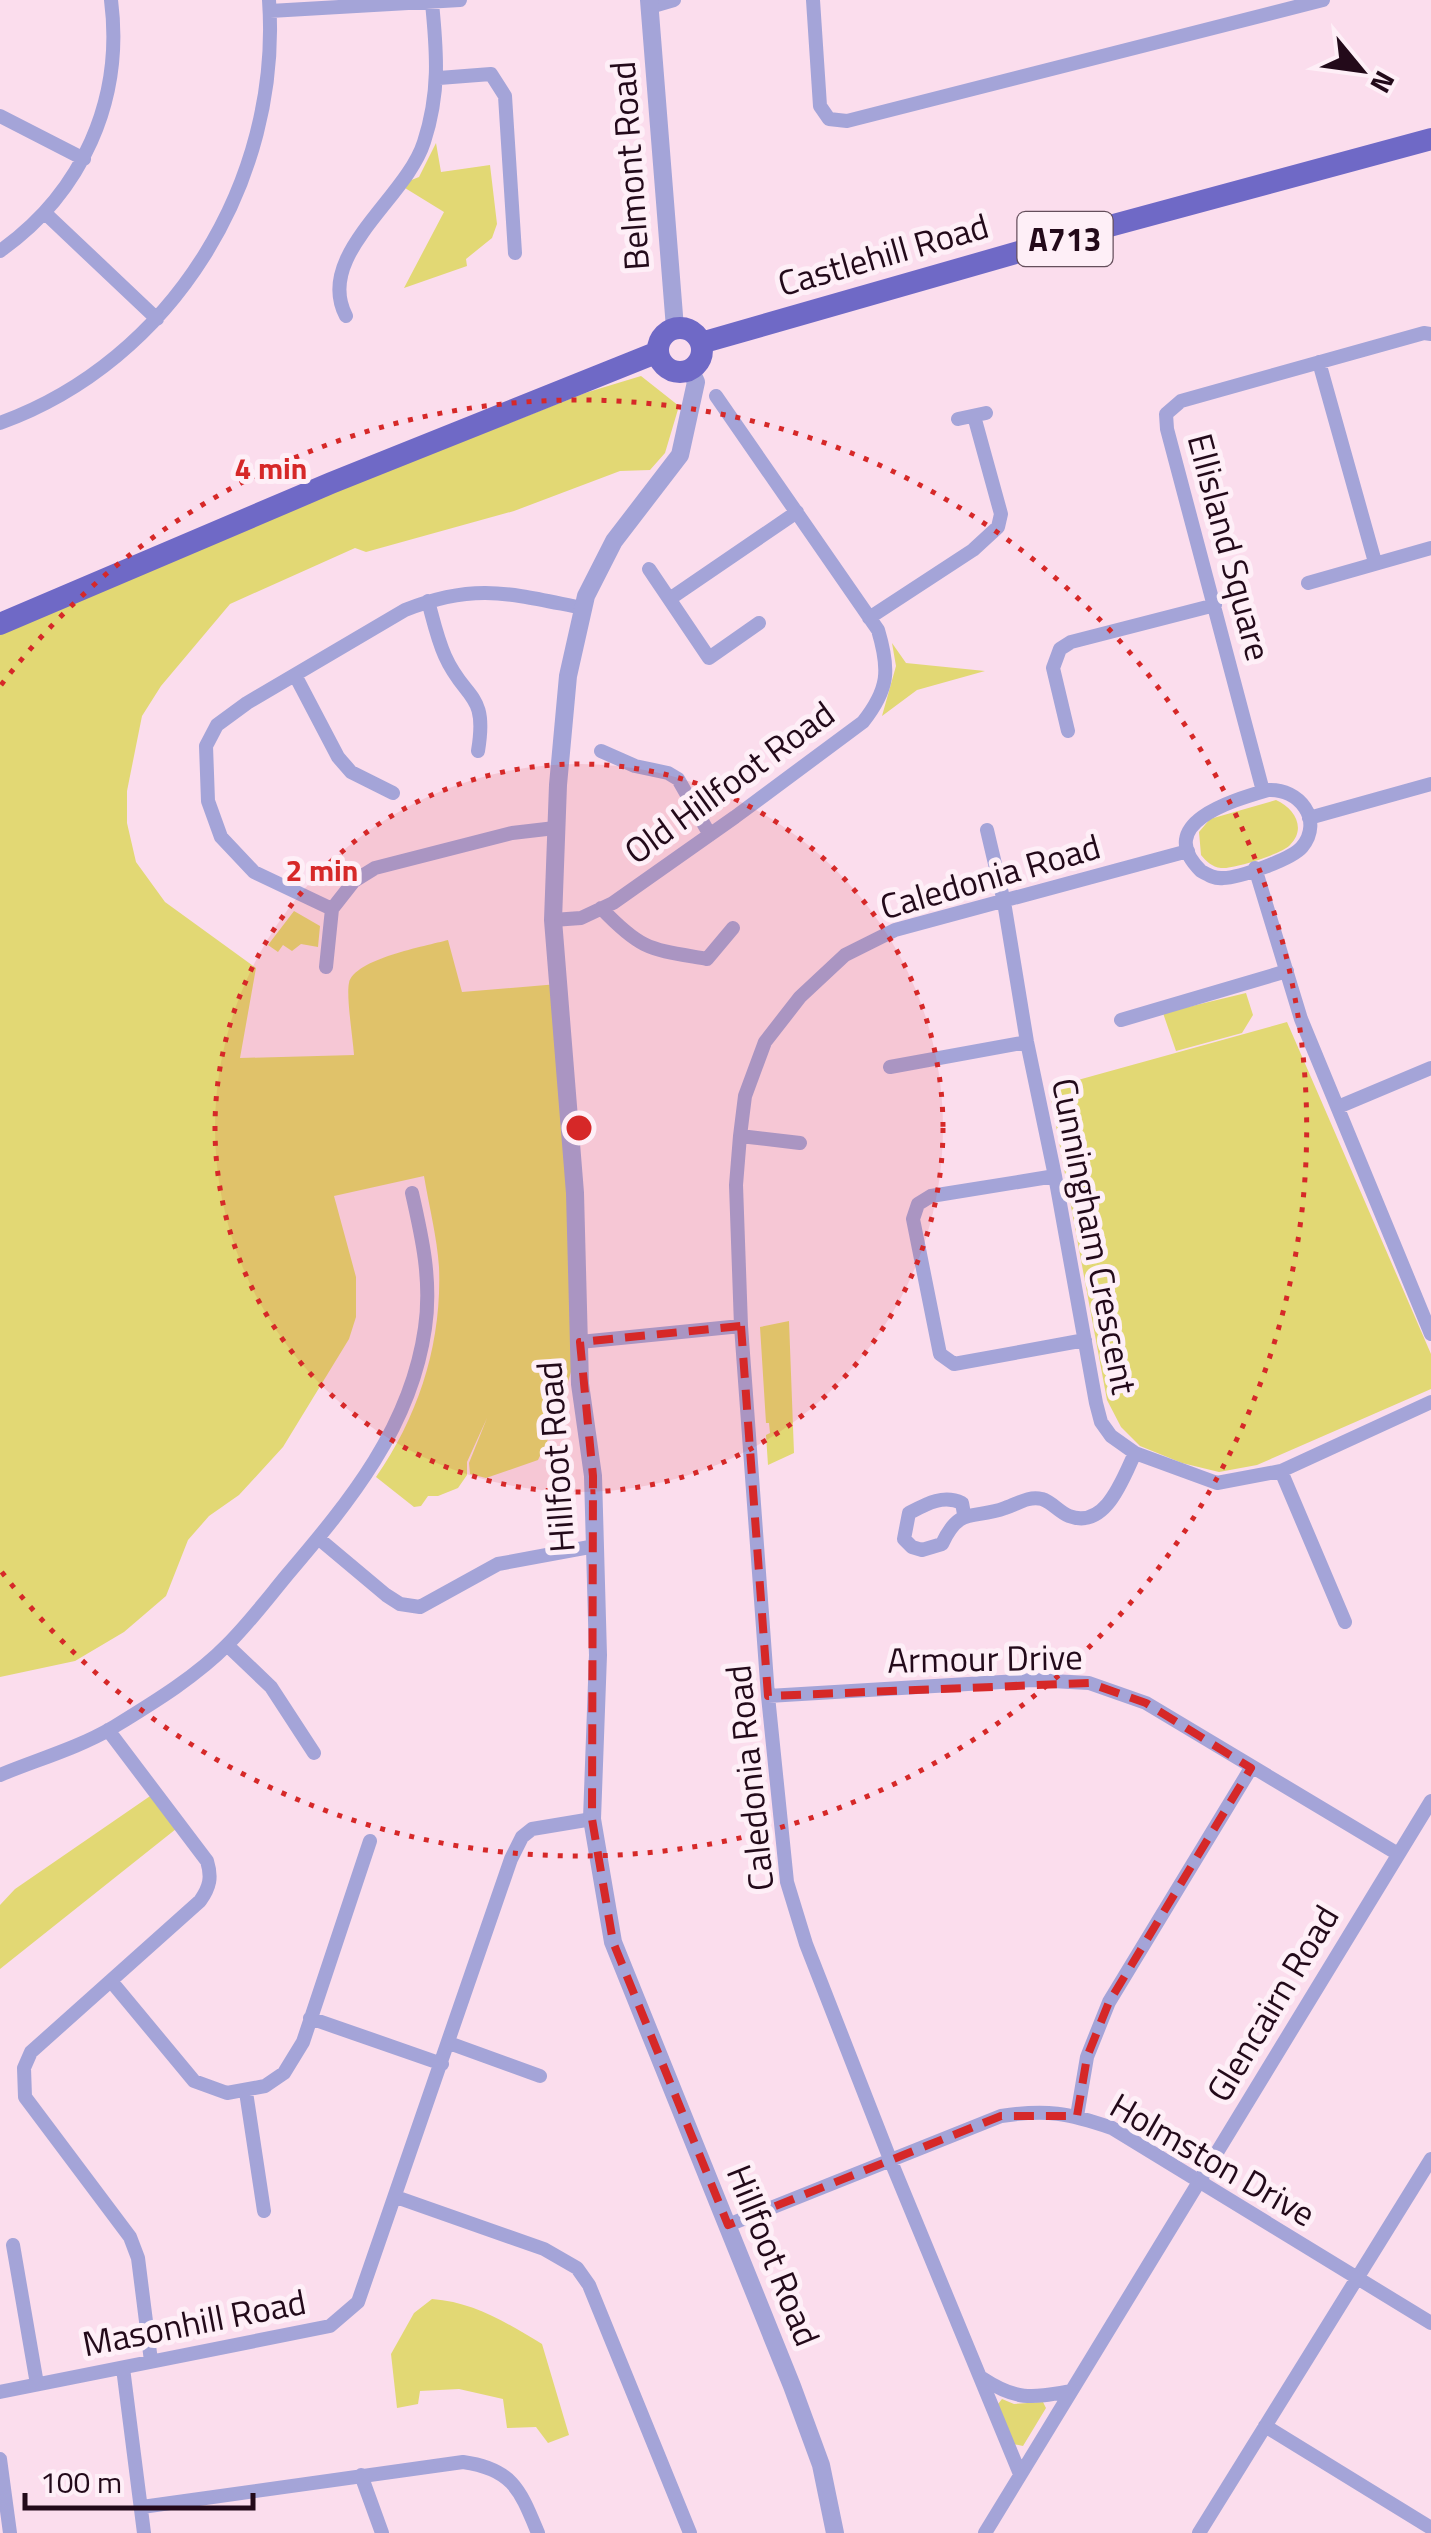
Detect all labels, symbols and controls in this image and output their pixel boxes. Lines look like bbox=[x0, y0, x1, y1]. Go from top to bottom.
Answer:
north arrow bbox=[1311, 20, 1411, 120]
street label: Belmont Road bbox=[595, 60, 663, 272]
text: N bbox=[1360, 63, 1407, 101]
street label: Castlehill Road bbox=[771, 198, 995, 310]
road number: A713 bbox=[1018, 212, 1112, 266]
street label: Ellisland Square bbox=[1174, 427, 1286, 667]
text: 4 min bbox=[235, 445, 307, 491]
street label: Old Hillfoot Road bbox=[613, 687, 845, 877]
street label: Caledonia Road bbox=[874, 819, 1106, 933]
text: 2 min bbox=[286, 847, 358, 893]
street label: Cunningham Crescent bbox=[1038, 1073, 1152, 1399]
centre of rings bbox=[561, 1110, 597, 1146]
street label: Hillfoot Road bbox=[521, 1360, 589, 1554]
street label: Armour Drive bbox=[887, 1629, 1083, 1687]
street label: Caledonia Road bbox=[710, 1662, 788, 1894]
street label: Glencairn Road bbox=[1192, 1894, 1352, 2112]
street label: Holmston Drive bbox=[1100, 2078, 1326, 2240]
street label: Hillfoot Road bbox=[713, 2156, 835, 2354]
street label: Masonhill Road bbox=[78, 2274, 310, 2370]
scale bar bbox=[25, 2448, 252, 2510]
text: 100 m bbox=[40, 2459, 122, 2505]

